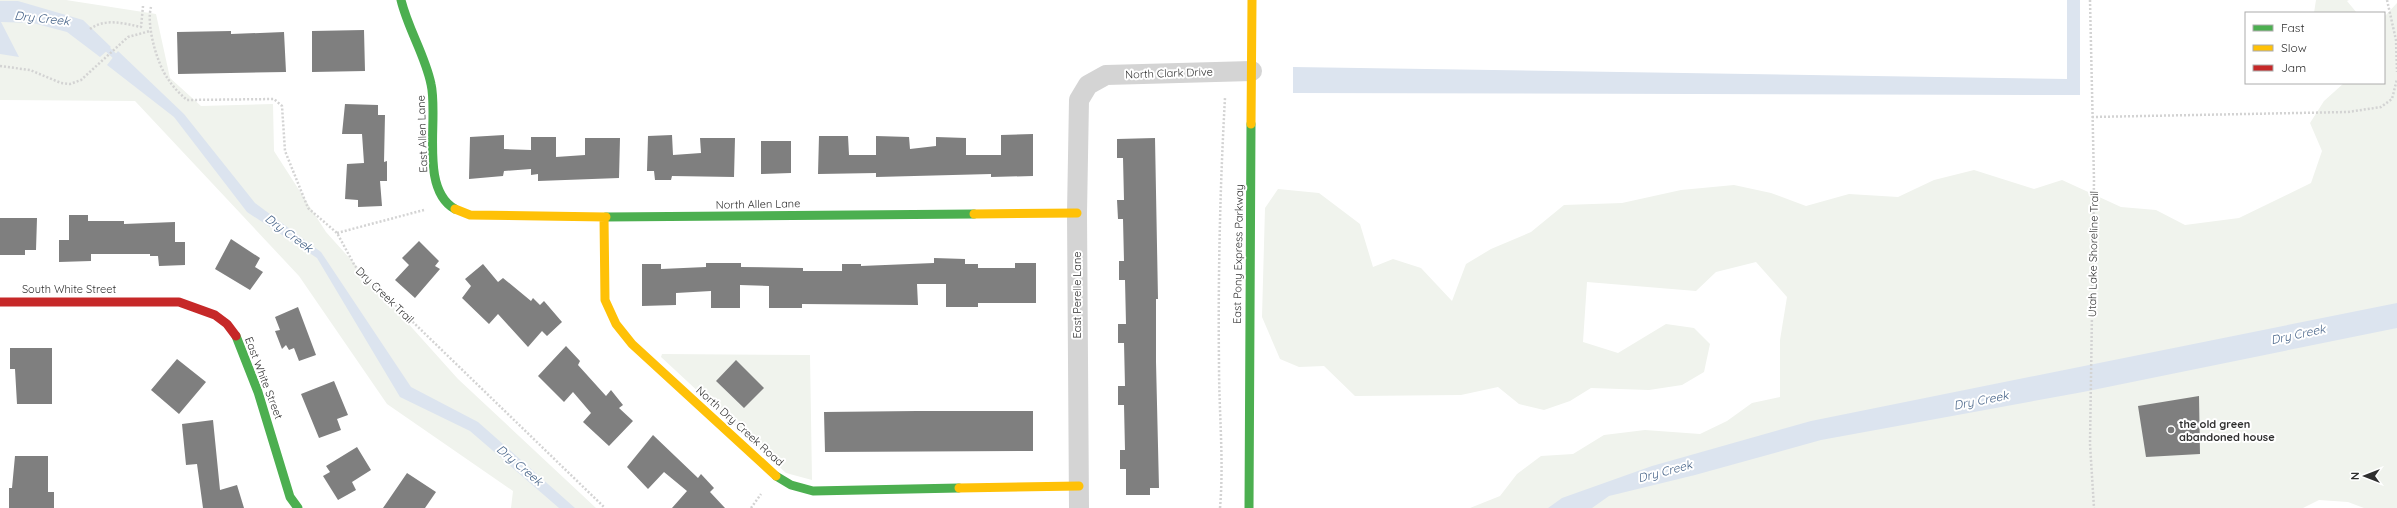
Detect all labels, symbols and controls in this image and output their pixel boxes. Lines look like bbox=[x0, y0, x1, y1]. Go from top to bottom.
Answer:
water label: Dry Creek bbox=[14, 8, 72, 29]
legend bbox=[2245, 12, 2385, 84]
text: Fast bbox=[2281, 20, 2305, 35]
text: Slow bbox=[2281, 40, 2307, 55]
text: Jam bbox=[2281, 60, 2306, 75]
street label: North Clark Drive bbox=[1125, 64, 1213, 82]
street label: East Allen Lane bbox=[414, 95, 430, 173]
street label: East Pony Express Parkway bbox=[1230, 184, 1246, 324]
street label: Utah Lake Shoreline Trail bbox=[2085, 191, 2101, 317]
street label: North Allen Lane bbox=[716, 196, 800, 212]
water label: Dry Creek bbox=[262, 211, 317, 256]
street label: East Perelle Lane bbox=[1070, 252, 1084, 338]
street label: Dry Creek Trail bbox=[353, 264, 417, 326]
street label: South White Street bbox=[22, 282, 116, 296]
water label: Dry Creek bbox=[2269, 321, 2328, 347]
street label: East White Street bbox=[242, 335, 286, 421]
street label: North Dry Creek Road bbox=[693, 383, 787, 469]
water label: Dry Creek bbox=[1952, 387, 2011, 413]
place label: the old green abandoned house bbox=[2179, 417, 2275, 444]
marker: the old green abandoned house bbox=[2166, 425, 2176, 435]
water label: Dry Creek bbox=[494, 441, 547, 490]
water label: Dry Creek bbox=[1636, 456, 1695, 485]
north arrow bbox=[2345, 456, 2385, 496]
text: N bbox=[2348, 472, 2362, 480]

